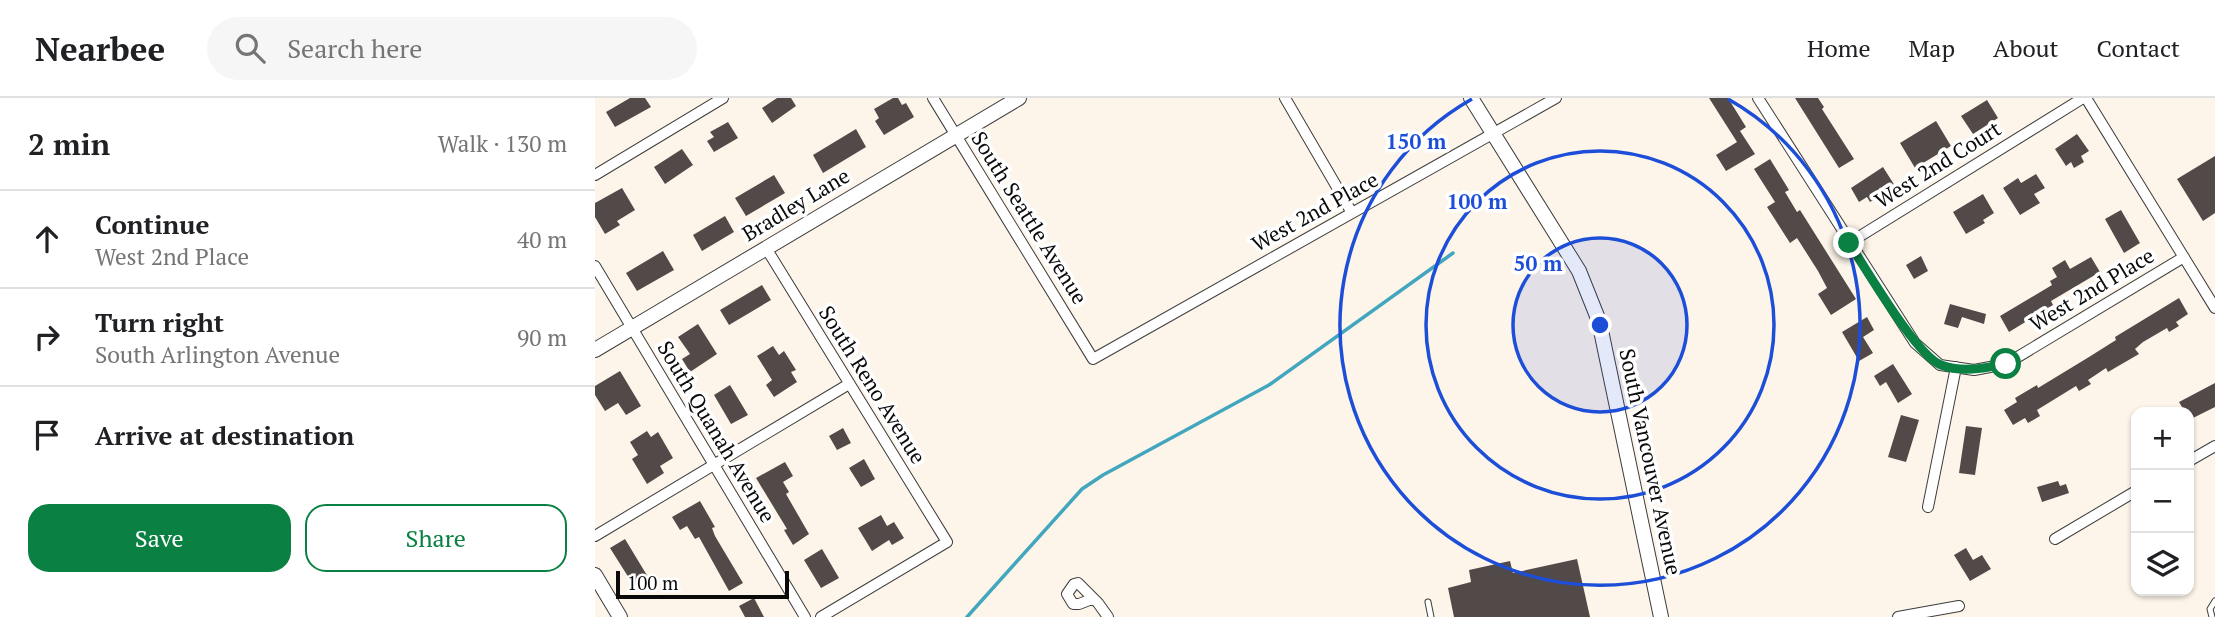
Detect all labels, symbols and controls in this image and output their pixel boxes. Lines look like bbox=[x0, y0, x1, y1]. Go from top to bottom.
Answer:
search box bbox=[207, 17, 697, 80]
text: Nearbee bbox=[35, 27, 165, 70]
icon: search bbox=[231, 29, 269, 67]
text: Search here bbox=[287, 31, 422, 65]
text: Home bbox=[1807, 32, 1871, 64]
text: Map bbox=[1909, 32, 1955, 64]
text: About bbox=[1993, 32, 2059, 64]
text: Contact bbox=[2097, 32, 2180, 64]
street label: West 2nd Court bbox=[1869, 114, 2006, 214]
text: 2 min bbox=[28, 124, 110, 164]
street label: South Seattle Avenue bbox=[965, 126, 1094, 309]
text: 150 m bbox=[1386, 127, 1447, 155]
text: Walk · 130 m bbox=[438, 128, 567, 159]
street label: Bradley Lane bbox=[737, 161, 854, 247]
street label: West 2nd Place bbox=[1246, 165, 1383, 257]
text: 100 m bbox=[1447, 187, 1508, 215]
text: Continue bbox=[95, 207, 209, 241]
icon: ahead bbox=[28, 220, 66, 258]
text: 40 m bbox=[517, 224, 567, 255]
route end bbox=[1833, 227, 1864, 258]
text: West 2nd Place bbox=[95, 241, 249, 272]
street label: West 2nd Place bbox=[2024, 241, 2159, 337]
text: 50 m bbox=[1514, 249, 1563, 277]
street label: South Reno Avenue bbox=[813, 300, 933, 469]
text: Turn right bbox=[95, 305, 224, 339]
centre of rings bbox=[1588, 313, 1612, 337]
icon: right bbox=[28, 318, 66, 356]
text: 90 m bbox=[517, 322, 567, 353]
street label: South Quanah Avenue bbox=[651, 335, 782, 528]
text: South Arlington Avenue bbox=[95, 339, 340, 370]
street label: South Vancouver Avenue bbox=[1613, 346, 1689, 578]
route start bbox=[1990, 348, 2021, 379]
map controls bbox=[2131, 407, 2194, 596]
button: + bbox=[2131, 407, 2194, 470]
icon: arrive bbox=[28, 416, 66, 454]
text: Arrive at destination bbox=[95, 418, 354, 452]
button: − bbox=[2131, 470, 2194, 533]
button: Save bbox=[28, 504, 291, 572]
button: Share bbox=[305, 504, 567, 572]
button: layers bbox=[2131, 533, 2194, 596]
scale bar bbox=[616, 568, 789, 600]
text: 100 m bbox=[627, 570, 678, 595]

